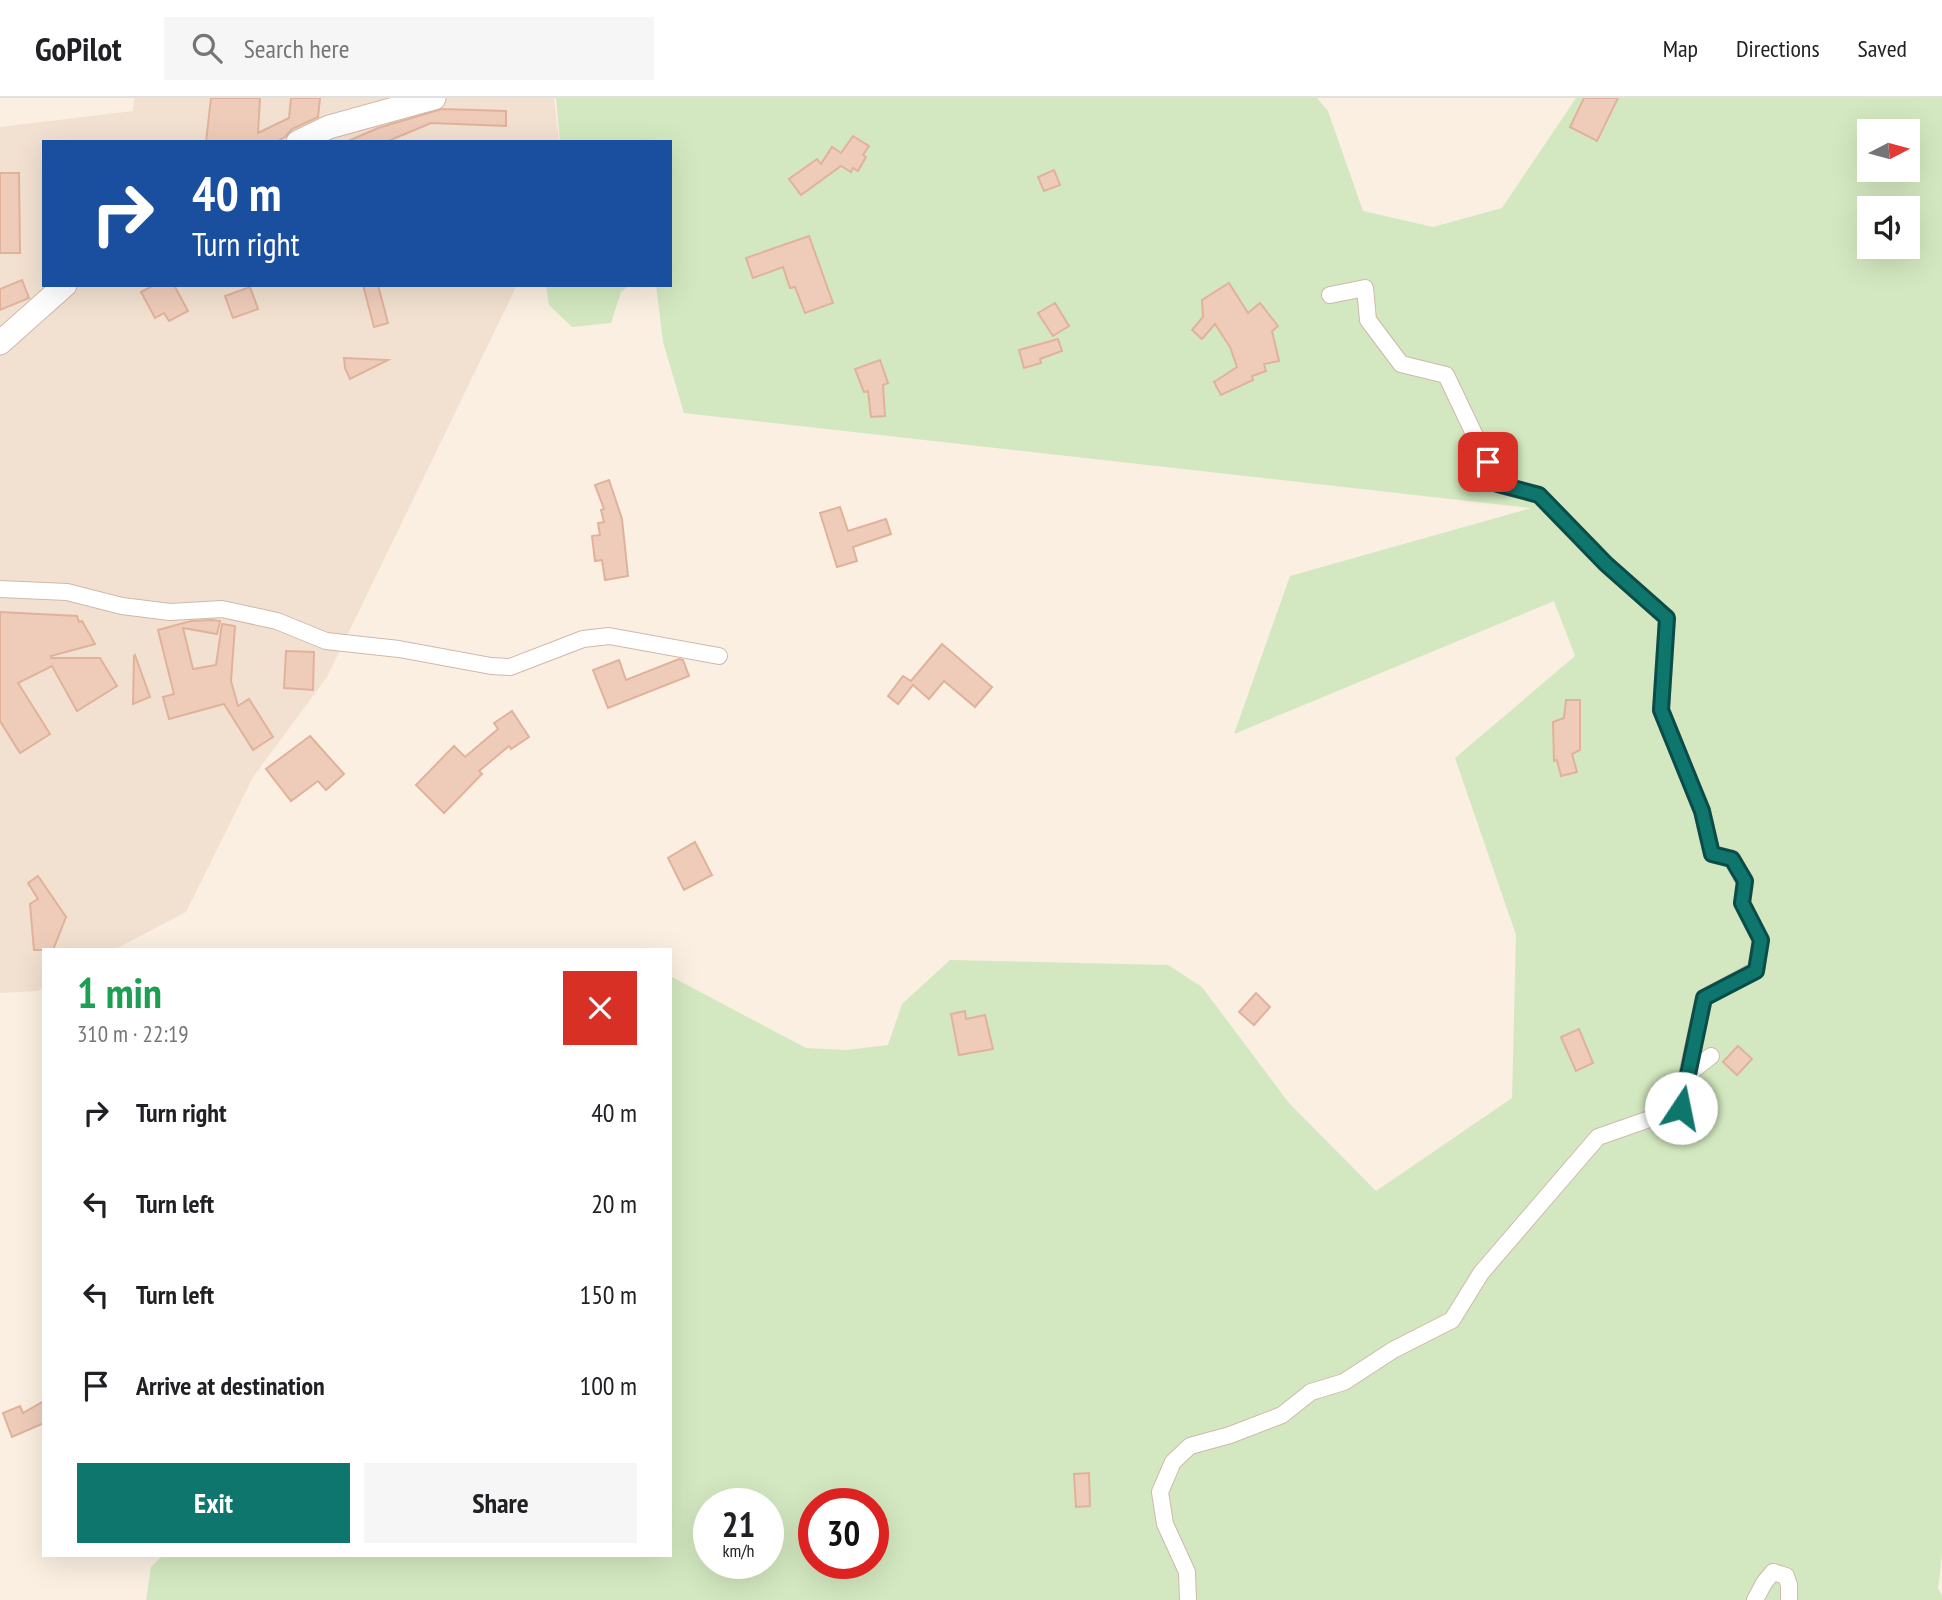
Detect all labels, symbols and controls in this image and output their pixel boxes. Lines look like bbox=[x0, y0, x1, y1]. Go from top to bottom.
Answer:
search box bbox=[164, 17, 654, 80]
text: GoPilot bbox=[35, 27, 122, 70]
icon: search bbox=[188, 29, 226, 67]
text: Search here bbox=[244, 32, 349, 65]
text: Map bbox=[1663, 33, 1698, 64]
text: Directions bbox=[1736, 33, 1820, 64]
text: Saved bbox=[1858, 33, 1907, 64]
north arrow bbox=[1857, 119, 1920, 182]
map controls bbox=[1857, 119, 1920, 259]
text: 40 m bbox=[192, 161, 281, 225]
icon: right bbox=[77, 168, 168, 259]
button: sound bbox=[1857, 196, 1920, 259]
text: Turn right bbox=[192, 223, 300, 265]
pin bbox=[1458, 432, 1518, 492]
icon: arrive bbox=[1469, 443, 1507, 481]
text: 1 min bbox=[77, 965, 162, 1020]
button: close bbox=[563, 971, 637, 1045]
text: 310 m · 22:19 bbox=[77, 1019, 189, 1048]
position arrow bbox=[1644, 1071, 1718, 1145]
icon: right bbox=[77, 1094, 115, 1132]
text: Turn right bbox=[136, 1096, 227, 1129]
text: 40 m bbox=[591, 1096, 637, 1129]
icon: left bbox=[77, 1185, 115, 1223]
text: Turn left bbox=[136, 1187, 214, 1220]
text: 20 m bbox=[591, 1187, 637, 1220]
icon: left bbox=[77, 1276, 115, 1314]
text: Turn left bbox=[136, 1278, 214, 1311]
text: 150 m bbox=[579, 1278, 637, 1311]
icon: arrive bbox=[77, 1367, 115, 1405]
text: Arrive at destination bbox=[136, 1369, 325, 1402]
text: 100 m bbox=[579, 1369, 637, 1402]
button: Exit bbox=[77, 1463, 350, 1543]
button: Share bbox=[364, 1463, 637, 1543]
speed limit sign: 30 bbox=[798, 1488, 889, 1579]
text: 21 bbox=[722, 1501, 755, 1547]
text: km/h bbox=[723, 1539, 754, 1562]

